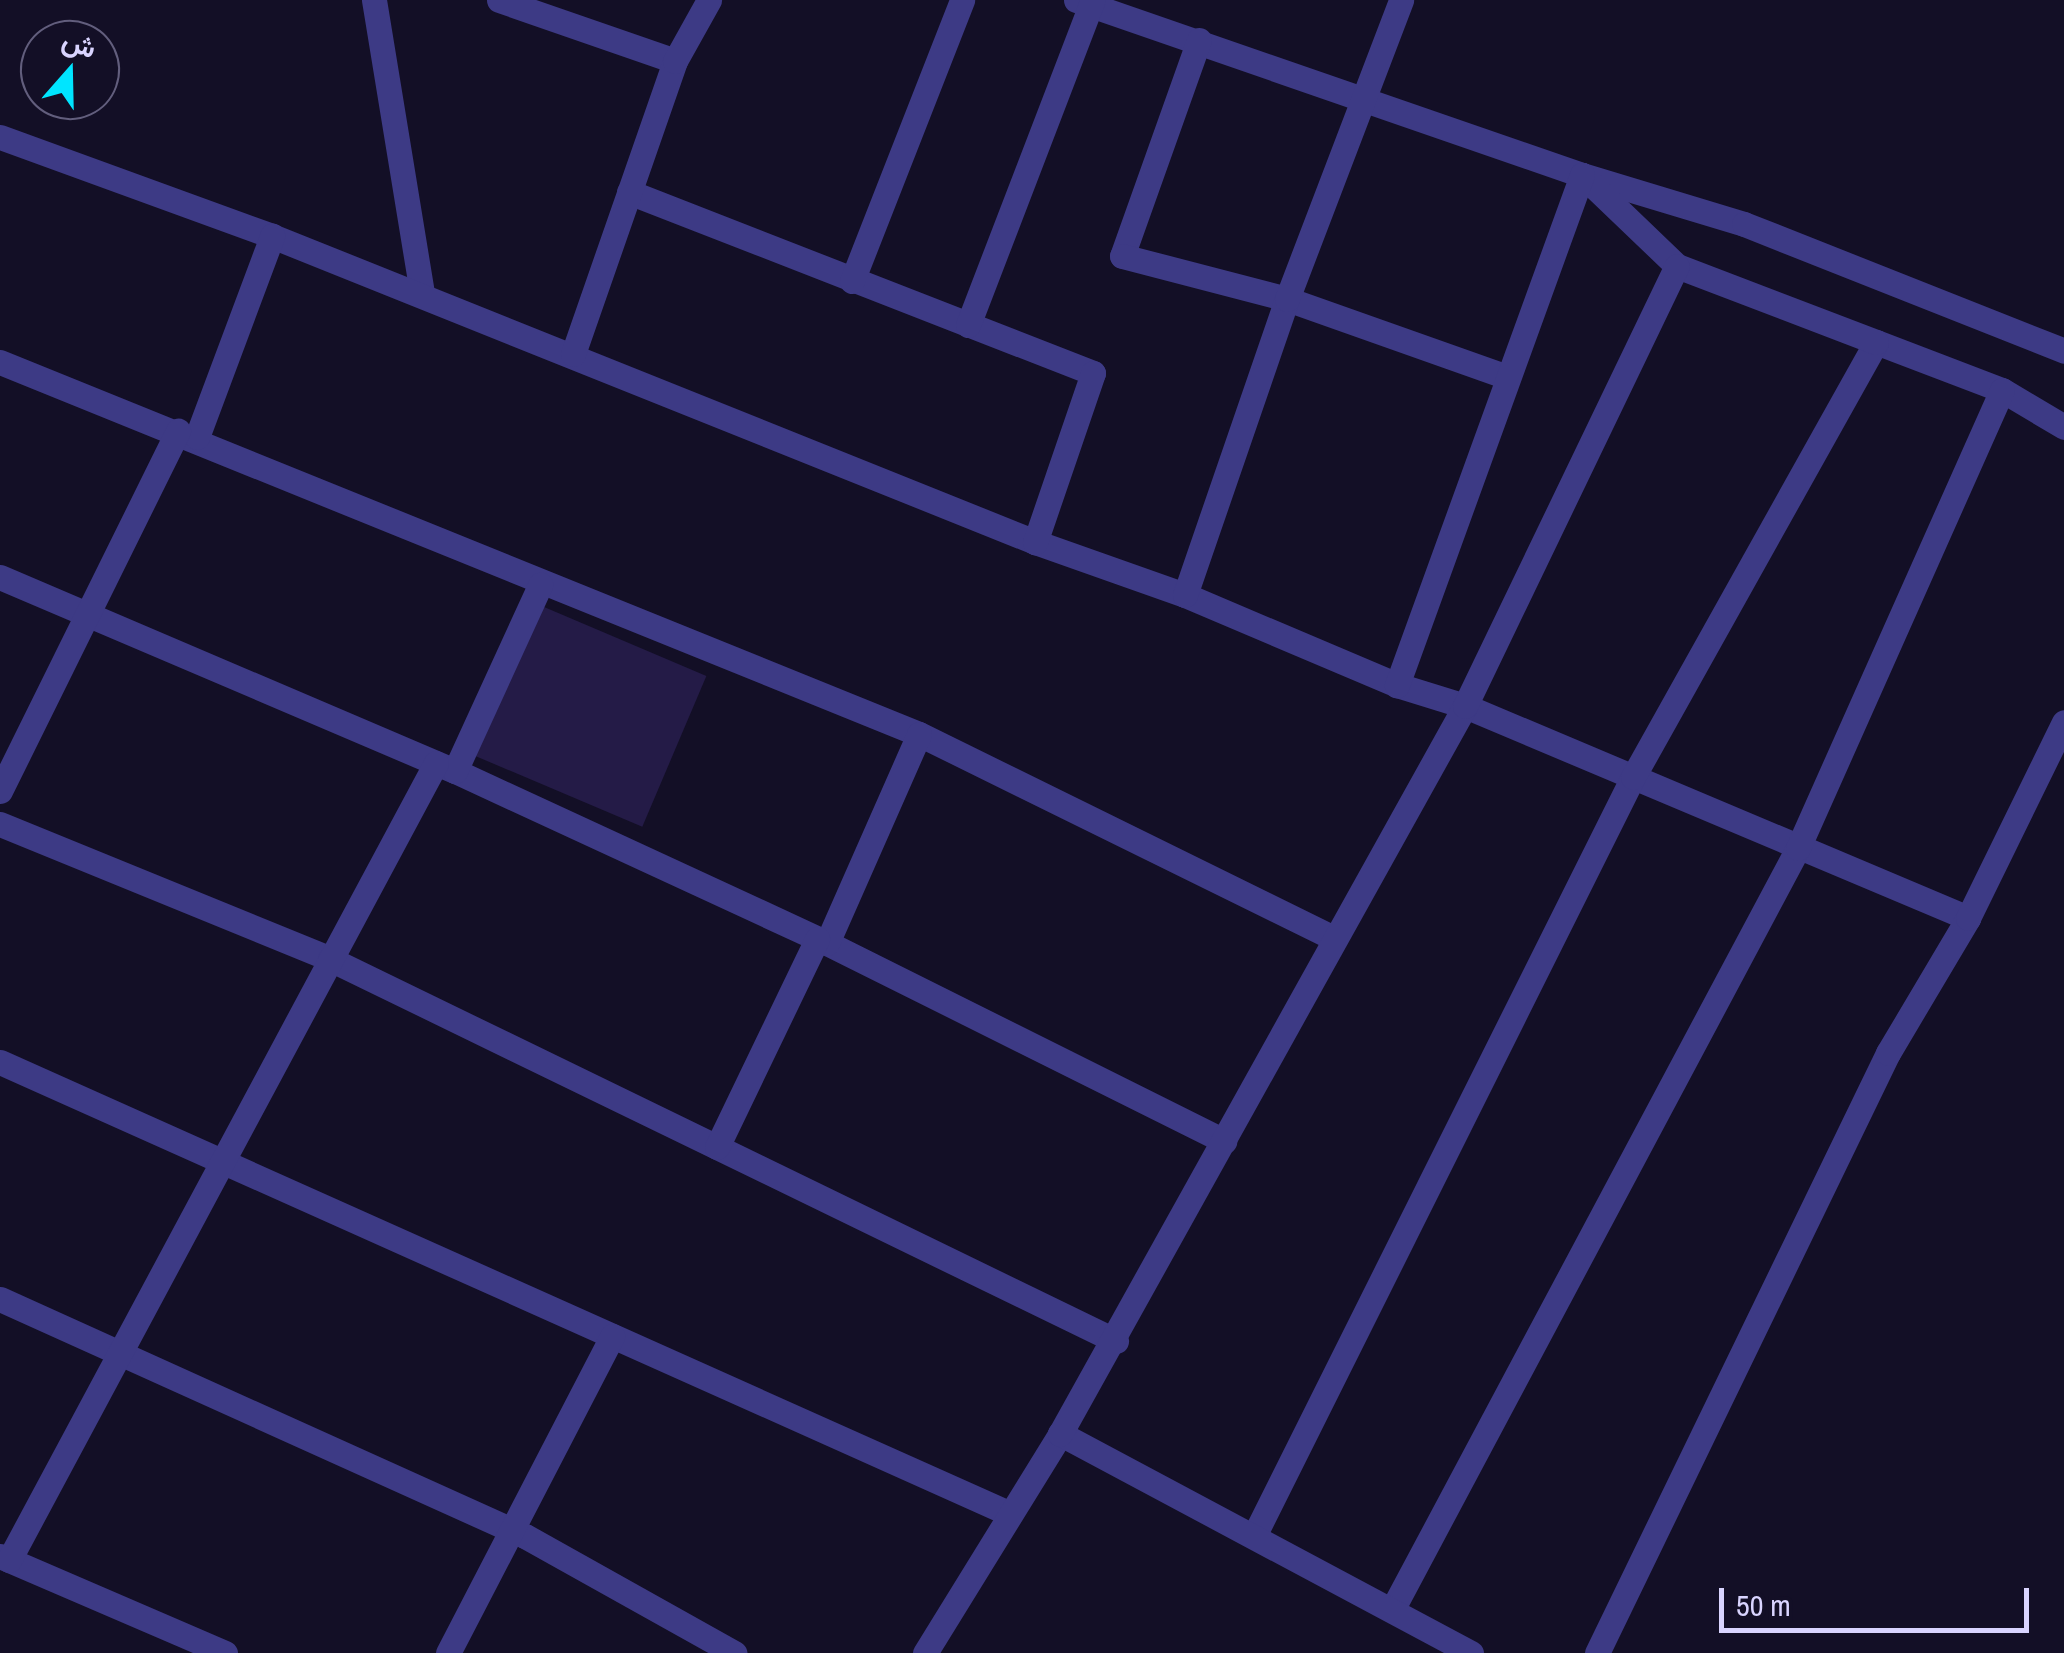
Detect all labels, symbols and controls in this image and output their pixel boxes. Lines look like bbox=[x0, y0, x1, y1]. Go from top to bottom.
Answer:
north arrow bbox=[20, 20, 120, 120]
text: ش bbox=[57, 20, 102, 67]
scale bar bbox=[1724, 1568, 2034, 1630]
text: 50 m bbox=[1736, 1585, 1791, 1625]

